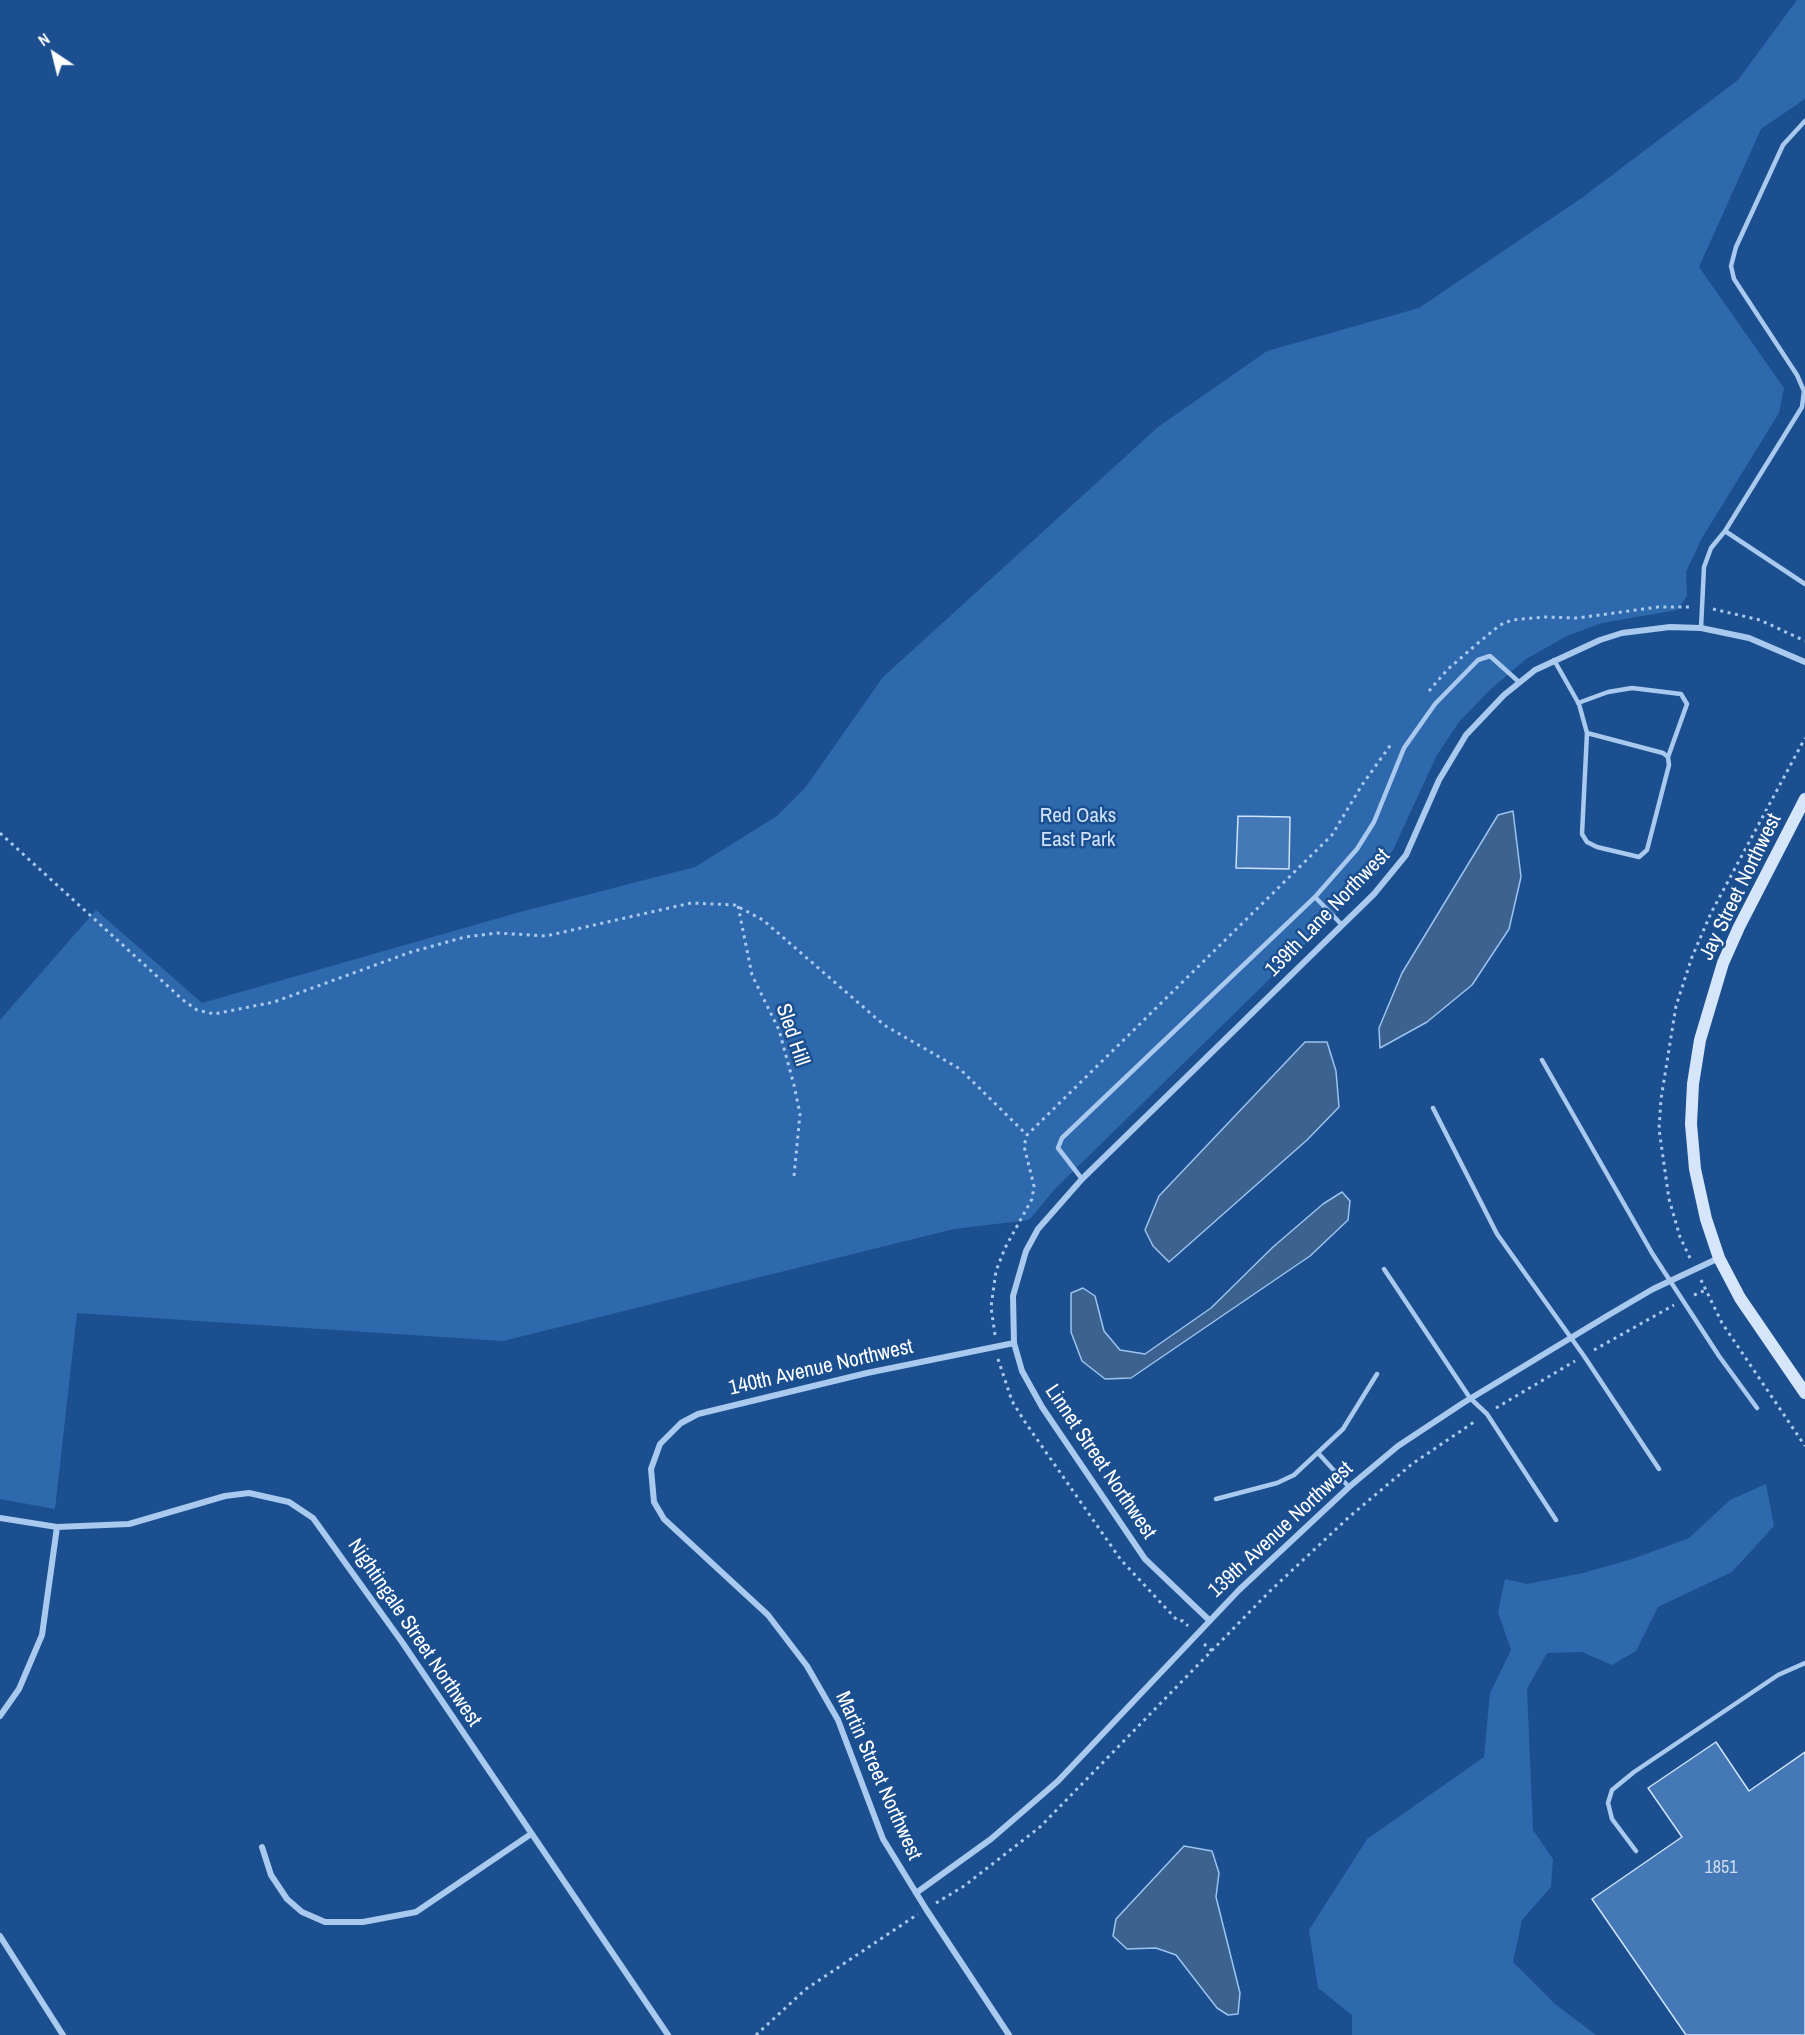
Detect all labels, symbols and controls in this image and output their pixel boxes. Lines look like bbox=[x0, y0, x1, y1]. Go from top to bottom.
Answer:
north arrow bbox=[24, 24, 84, 84]
text: N bbox=[33, 28, 54, 51]
park label: Red Oaks East Park bbox=[1040, 803, 1116, 853]
street label: Jay Street Northwest bbox=[1695, 810, 1787, 964]
street label: 139th Lane Northwest bbox=[1260, 844, 1396, 982]
street label: Sled Hill bbox=[770, 1001, 814, 1069]
street label: 140th Avenue Northwest bbox=[726, 1335, 916, 1401]
street label: Linnet Street Northwest bbox=[1039, 1380, 1161, 1544]
street label: 139th Avenue Northwest bbox=[1204, 1457, 1358, 1603]
street label: Nightingale Street Northwest bbox=[342, 1534, 486, 1732]
street label: Martin Street Northwest bbox=[830, 1688, 926, 1864]
house number: 1851 bbox=[1705, 1857, 1737, 1879]

